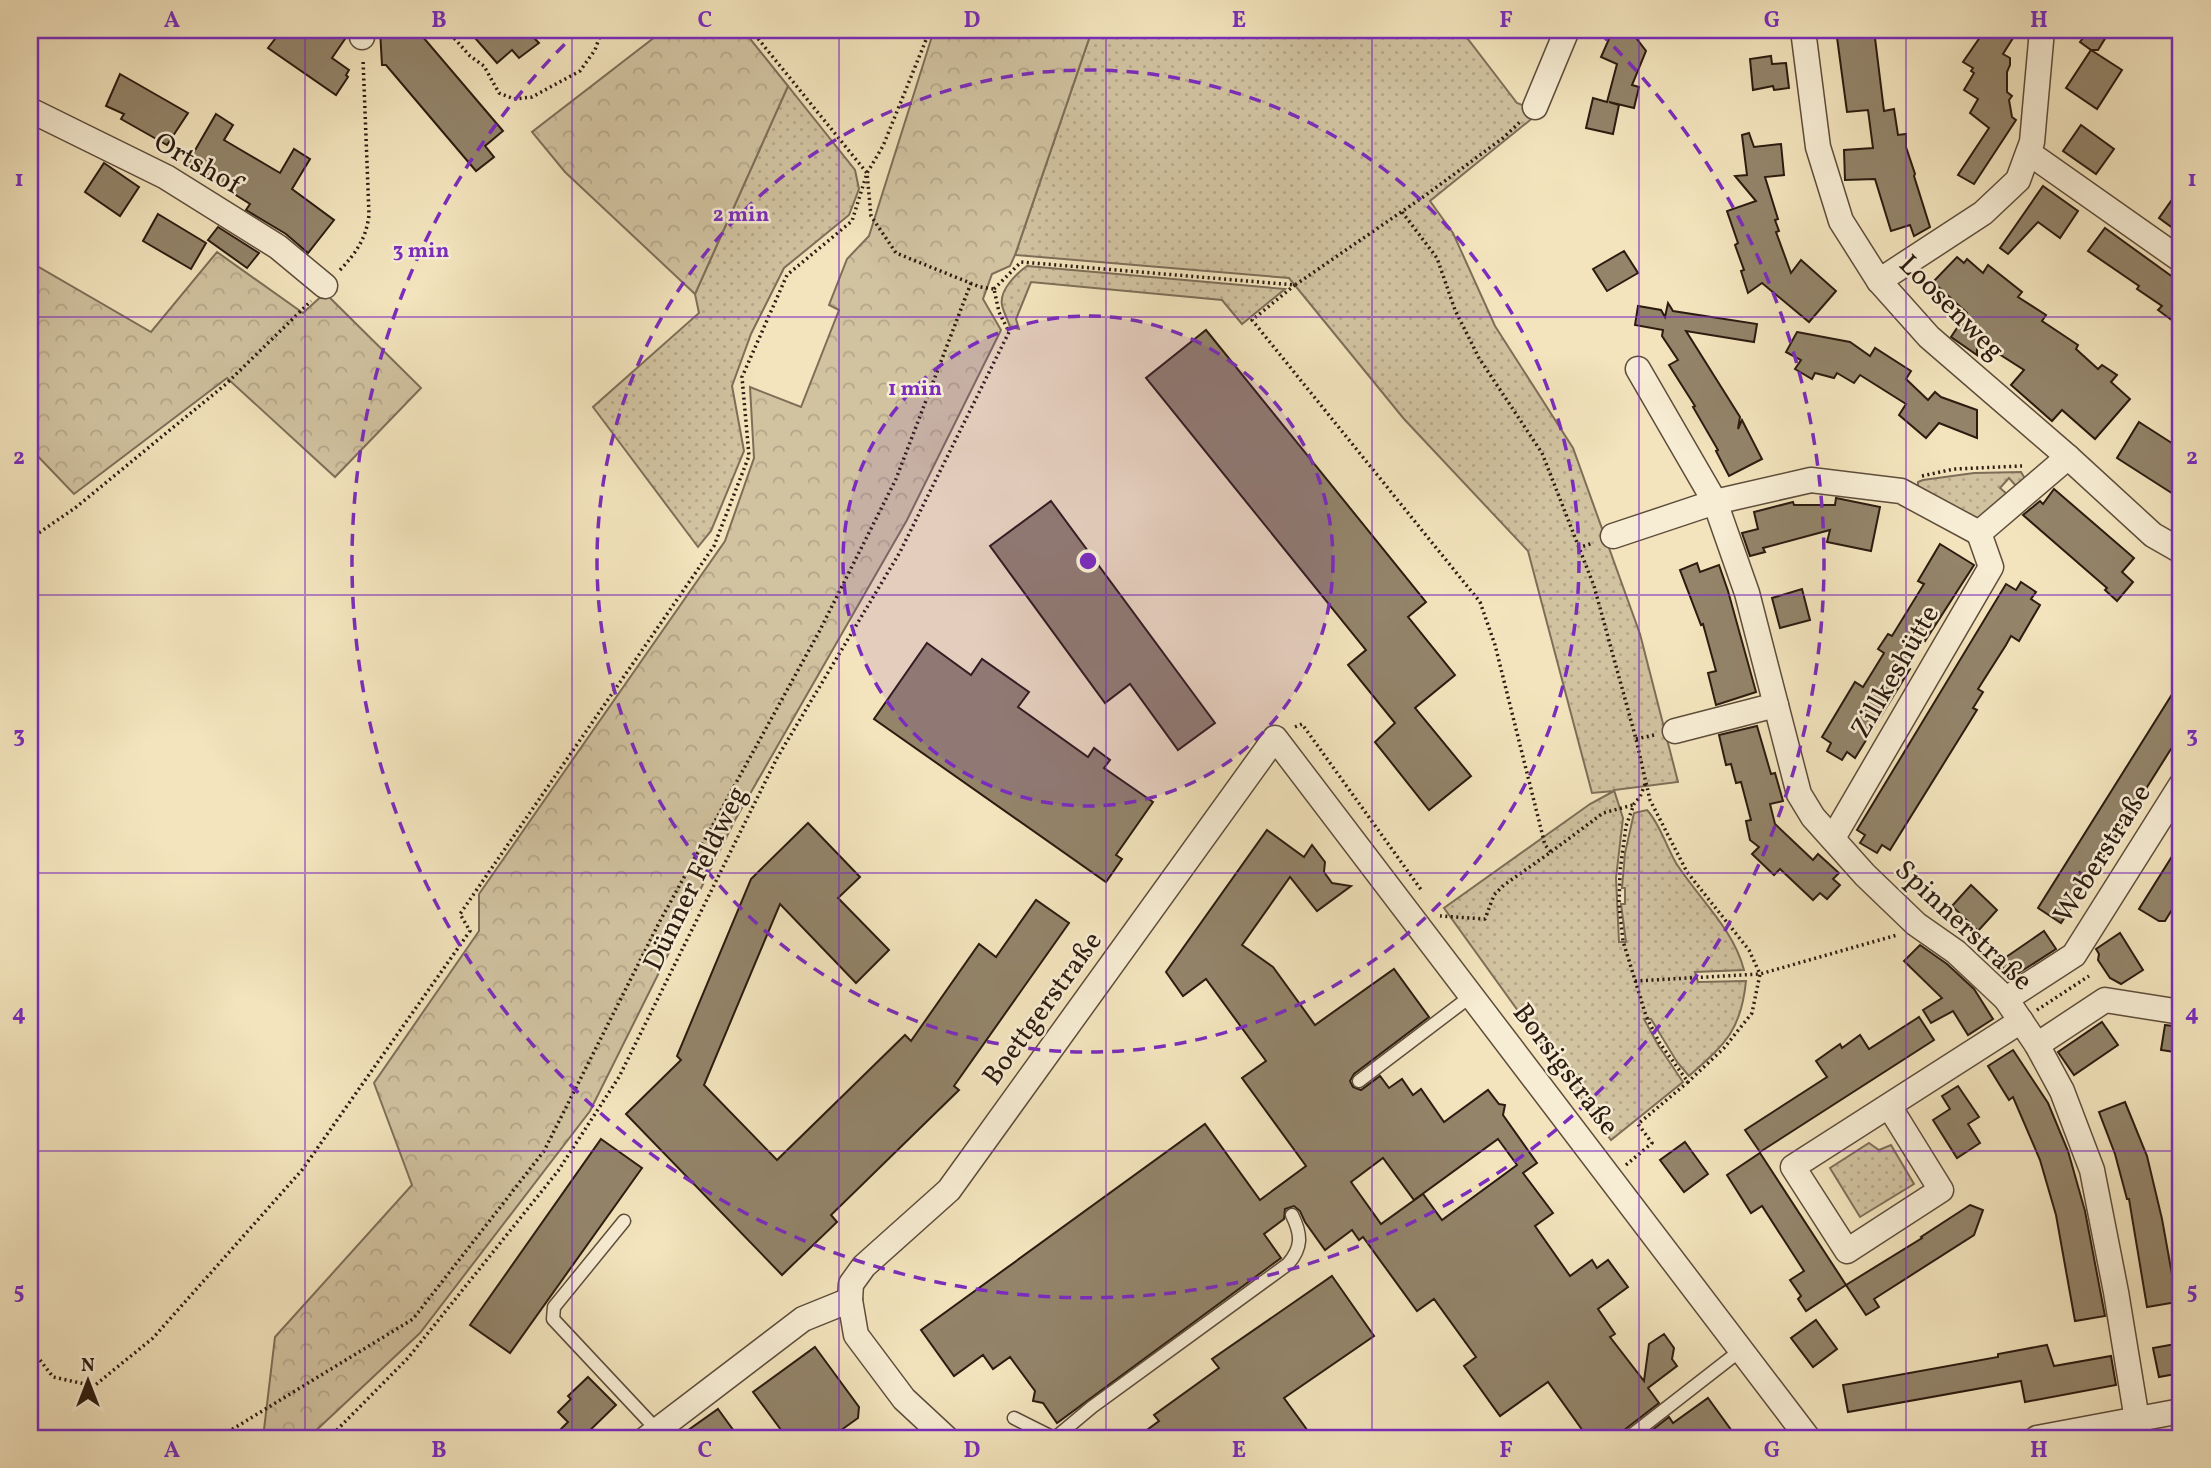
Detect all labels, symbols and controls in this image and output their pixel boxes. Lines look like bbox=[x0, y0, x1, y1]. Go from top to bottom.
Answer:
text: A bbox=[164, 5, 180, 37]
text: B bbox=[431, 5, 447, 37]
text: C bbox=[698, 5, 712, 37]
text: D bbox=[964, 5, 981, 37]
text: E bbox=[1232, 5, 1246, 37]
text: F bbox=[1499, 5, 1513, 37]
text: G bbox=[1764, 5, 1780, 37]
text: H bbox=[2030, 5, 2048, 37]
street label: Ortshof bbox=[146, 123, 250, 206]
text: 1 bbox=[14, 164, 24, 196]
text: 1 bbox=[2187, 164, 2197, 196]
text: 2 min bbox=[713, 201, 769, 230]
text: 3 min bbox=[393, 237, 449, 266]
street label: Loosenweg bbox=[1889, 246, 2013, 370]
text: 1 min bbox=[888, 375, 942, 404]
text: 2 bbox=[13, 442, 25, 474]
text: 2 bbox=[2186, 442, 2198, 474]
centre of rings bbox=[1076, 549, 1100, 573]
street label: Zillkeshütte bbox=[1842, 598, 1950, 746]
text: 3 bbox=[13, 720, 25, 752]
text: 3 bbox=[2186, 720, 2198, 752]
street label: Weberstraße bbox=[2045, 777, 2161, 931]
street label: Dünner Feldweg bbox=[634, 780, 758, 978]
street label: Spinnerstraße bbox=[1885, 852, 2041, 1000]
street label: Boettgerstraße bbox=[974, 924, 1112, 1094]
street label: Borsigstraße bbox=[1502, 996, 1628, 1144]
text: 4 bbox=[12, 998, 26, 1030]
text: 4 bbox=[2185, 998, 2199, 1030]
text: 5 bbox=[13, 1276, 25, 1308]
text: 5 bbox=[2186, 1276, 2198, 1308]
north arrow bbox=[52, 1346, 122, 1416]
text: N bbox=[81, 1353, 95, 1379]
text: A bbox=[164, 1435, 180, 1467]
text: B bbox=[431, 1435, 447, 1467]
text: C bbox=[698, 1435, 712, 1467]
text: D bbox=[964, 1435, 981, 1467]
text: E bbox=[1232, 1435, 1246, 1467]
text: F bbox=[1499, 1435, 1513, 1467]
text: G bbox=[1764, 1435, 1780, 1467]
text: H bbox=[2030, 1435, 2048, 1467]

